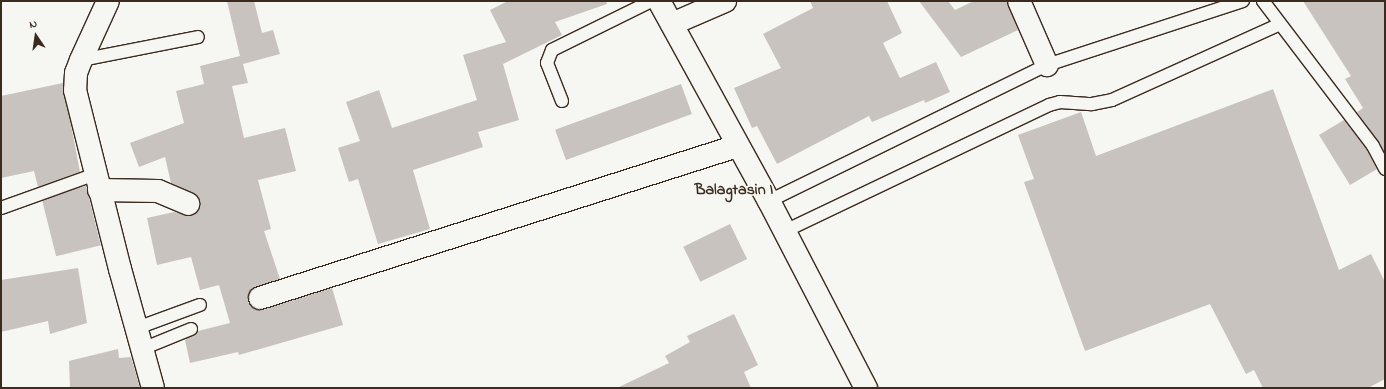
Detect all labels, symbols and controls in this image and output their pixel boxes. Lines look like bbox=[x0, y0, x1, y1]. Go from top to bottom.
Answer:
north arrow bbox=[16, 16, 56, 56]
text: N bbox=[28, 16, 39, 33]
district label: Balagtasin I bbox=[695, 180, 773, 200]

